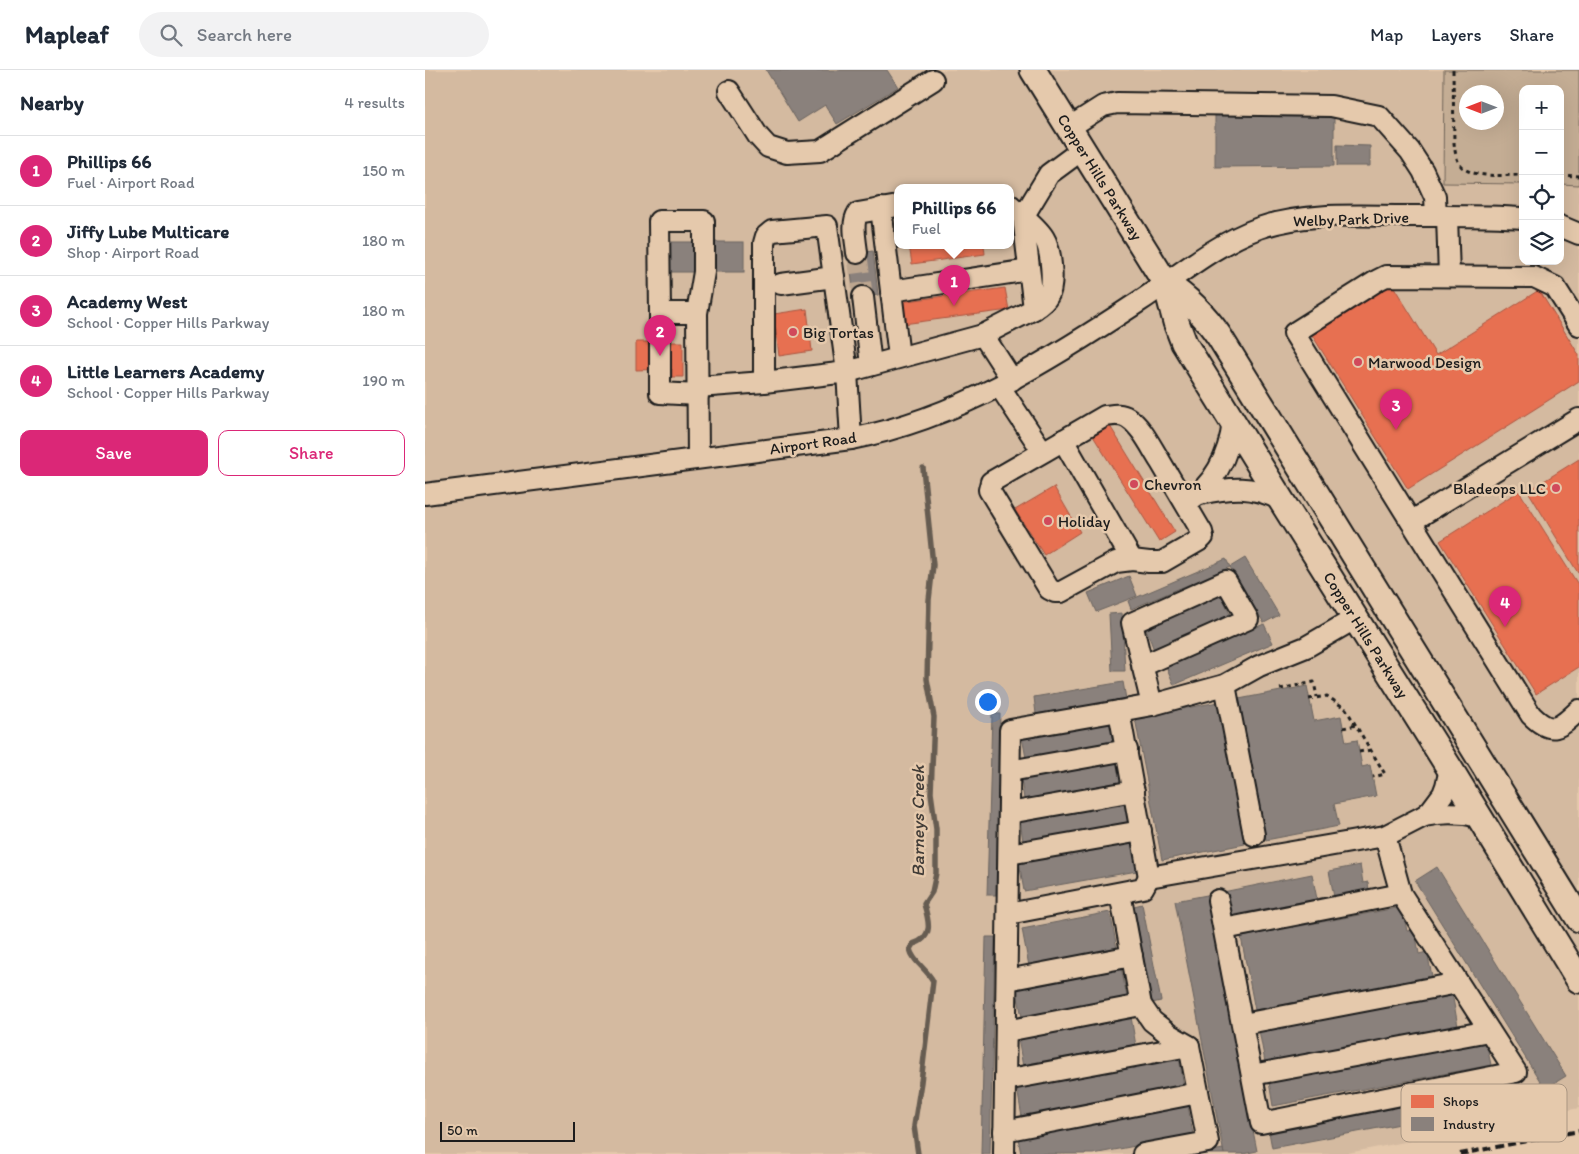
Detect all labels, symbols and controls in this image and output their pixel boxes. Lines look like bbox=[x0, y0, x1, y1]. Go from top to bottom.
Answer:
search box bbox=[139, 12, 489, 57]
text: Mapleaf bbox=[25, 20, 109, 49]
icon: search bbox=[157, 21, 185, 49]
text: Search here bbox=[197, 23, 292, 46]
text: Map bbox=[1370, 24, 1403, 46]
text: Layers bbox=[1431, 24, 1481, 46]
text: Share bbox=[1509, 24, 1554, 46]
north arrow bbox=[1459, 85, 1504, 130]
map controls bbox=[1519, 85, 1564, 265]
button: + bbox=[1519, 85, 1564, 130]
text: Nearby bbox=[20, 90, 84, 115]
text: 4 results bbox=[344, 93, 405, 112]
street label: Copper Hills Parkway bbox=[1053, 110, 1147, 244]
button: − bbox=[1519, 130, 1564, 175]
text: Phillips 66 bbox=[67, 150, 151, 173]
text: 1 bbox=[32, 161, 40, 180]
text: 150 m bbox=[362, 161, 405, 180]
text: Fuel · Airport Road bbox=[67, 173, 194, 192]
button: locate bbox=[1519, 175, 1564, 220]
popup bbox=[894, 184, 1014, 249]
text: Phillips 66 bbox=[912, 196, 996, 219]
street label: Welby Park Drive bbox=[1293, 207, 1409, 231]
text: Fuel bbox=[912, 219, 941, 238]
text: Jiffy Lube Multicare bbox=[67, 220, 229, 243]
button: layers bbox=[1519, 220, 1564, 265]
text: 2 bbox=[32, 231, 40, 250]
text: 180 m bbox=[362, 231, 405, 250]
text: Shop · Airport Road bbox=[67, 243, 199, 262]
pin: 1 bbox=[938, 265, 970, 306]
text: Academy West bbox=[67, 290, 187, 313]
text: 3 bbox=[32, 301, 40, 320]
text: 180 m bbox=[362, 301, 405, 320]
text: School · Copper Hills Parkway bbox=[67, 313, 269, 332]
pin: 2 bbox=[644, 315, 676, 356]
place label: Big Tortas bbox=[803, 323, 874, 342]
marker: Big Tortas bbox=[787, 326, 799, 338]
place label: Marwood Design bbox=[1368, 353, 1481, 372]
marker: Marwood Design bbox=[1352, 356, 1364, 368]
text: Little Learners Academy bbox=[67, 360, 264, 383]
text: 4 bbox=[31, 371, 41, 390]
text: 190 m bbox=[362, 371, 405, 390]
text: School · Copper Hills Parkway bbox=[67, 383, 269, 402]
pin: 3 bbox=[1380, 389, 1412, 430]
street label: Airport Road bbox=[768, 427, 858, 458]
button: Save bbox=[20, 430, 208, 476]
button: Share bbox=[218, 430, 405, 476]
place label: Chevron bbox=[1144, 475, 1201, 494]
marker: Chevron bbox=[1128, 478, 1140, 490]
place label: Bladeops LLC bbox=[1453, 479, 1546, 498]
marker: Bladeops LLC bbox=[1550, 482, 1562, 494]
place label: Holiday bbox=[1058, 512, 1111, 531]
marker: Holiday bbox=[1042, 515, 1054, 527]
street label: Copper Hills Parkway bbox=[1319, 568, 1413, 702]
pin: 4 bbox=[1489, 586, 1521, 627]
your location bbox=[975, 689, 1001, 715]
water label: Barneys Creek bbox=[907, 763, 929, 877]
legend bbox=[1401, 1084, 1567, 1142]
text: Shops bbox=[1443, 1093, 1479, 1110]
text: Industry bbox=[1443, 1116, 1495, 1133]
scale bar bbox=[440, 1119, 575, 1142]
text: 50 m bbox=[447, 1122, 478, 1139]

